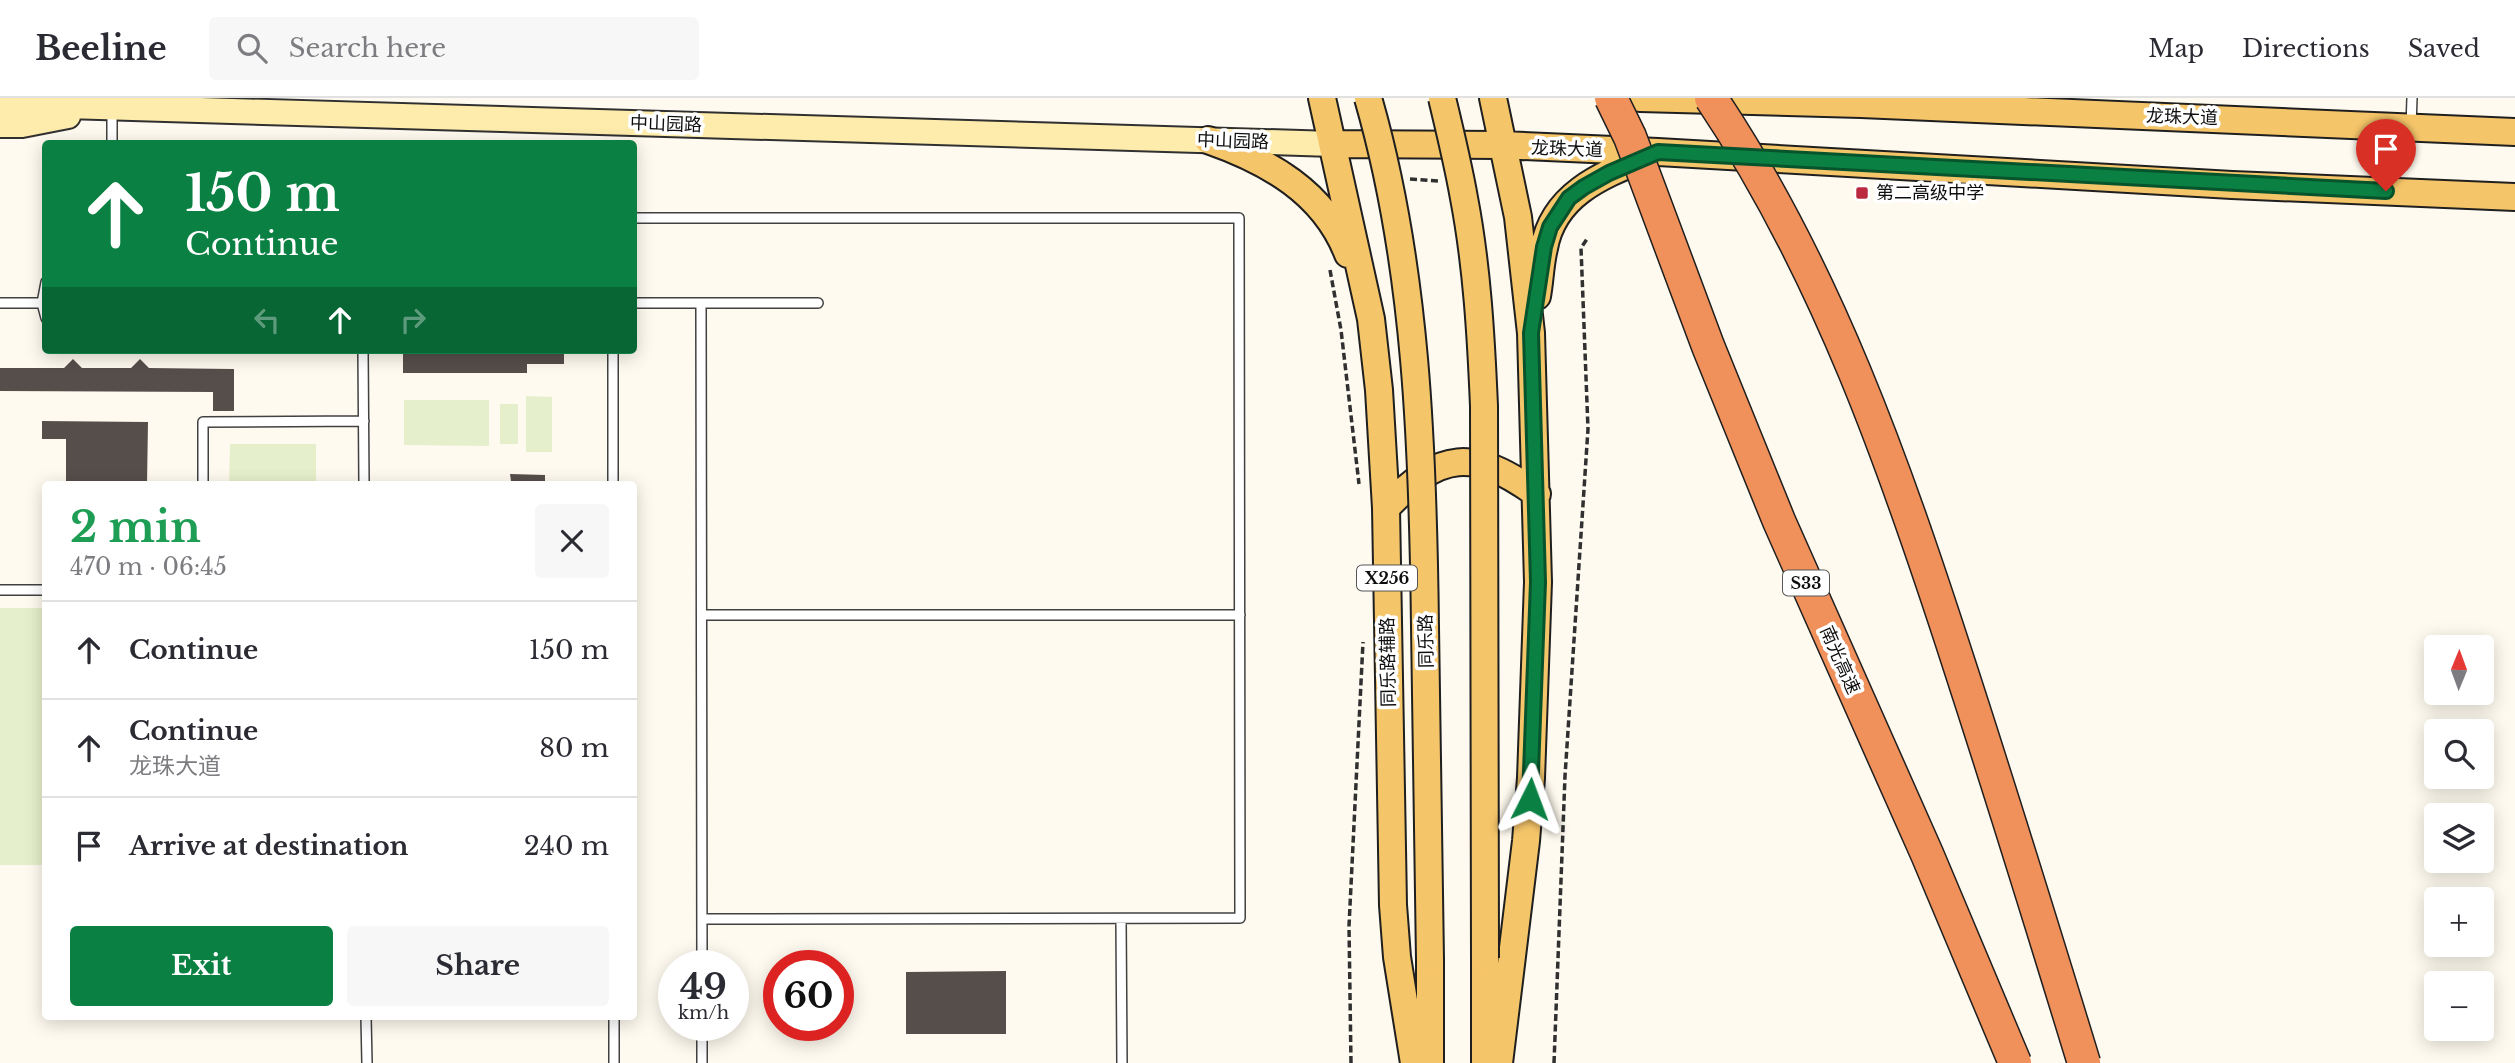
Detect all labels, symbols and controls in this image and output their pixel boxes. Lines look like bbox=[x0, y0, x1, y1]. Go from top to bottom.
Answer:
search box bbox=[209, 17, 699, 80]
text: Beeline bbox=[35, 28, 167, 69]
icon: search bbox=[233, 29, 271, 67]
text: Search here bbox=[289, 32, 446, 64]
text: Map bbox=[2148, 34, 2204, 63]
text: Directions bbox=[2242, 34, 2370, 63]
text: Saved bbox=[2408, 34, 2480, 63]
street label: 龙珠大道 bbox=[2146, 105, 2218, 129]
street label: 中山园路 bbox=[630, 112, 702, 136]
pin bbox=[2356, 119, 2416, 191]
street label: 中山园路 bbox=[1197, 129, 1269, 153]
icon: arrive bbox=[2367, 130, 2405, 168]
street label: 龙珠大道 bbox=[1531, 137, 1603, 161]
text: 150 m bbox=[185, 163, 340, 224]
icon: ahead bbox=[70, 168, 161, 259]
place label: 第二高级中学 bbox=[1876, 182, 1984, 204]
marker: 第二高级中学 bbox=[1854, 185, 1870, 201]
text: Continue bbox=[185, 224, 338, 264]
icon: left bbox=[248, 301, 286, 339]
icon: ahead bbox=[321, 301, 359, 339]
icon: right bbox=[394, 301, 432, 339]
text: 2 min bbox=[70, 501, 201, 553]
button: close bbox=[535, 504, 609, 578]
text: 470 m · 06:45 bbox=[70, 553, 227, 581]
road number: X256 bbox=[1357, 565, 1417, 590]
road number: S33 bbox=[1783, 570, 1829, 596]
street label: 同乐路 bbox=[1415, 614, 1437, 668]
street label: 同乐路辅路 bbox=[1376, 617, 1400, 707]
street label: 南光高速 bbox=[1815, 623, 1865, 697]
icon: ahead bbox=[70, 631, 108, 669]
text: Continue bbox=[129, 634, 258, 666]
text: 150 m bbox=[529, 634, 609, 666]
north arrow bbox=[2424, 635, 2494, 705]
map controls bbox=[2424, 635, 2494, 1041]
text: Continue bbox=[129, 715, 258, 747]
button: search bbox=[2424, 719, 2494, 789]
icon: ahead bbox=[70, 729, 108, 767]
text: 80 m bbox=[539, 732, 609, 764]
text: 龙珠大道 bbox=[129, 752, 221, 780]
position arrow bbox=[1493, 762, 1567, 836]
button: layers bbox=[2424, 803, 2494, 873]
icon: arrive bbox=[70, 827, 108, 865]
text: Arrive at destination bbox=[129, 830, 409, 862]
text: 240 m bbox=[524, 830, 609, 862]
button: + bbox=[2424, 887, 2494, 957]
button: Exit bbox=[70, 926, 333, 1006]
button: Share bbox=[347, 926, 609, 1006]
speed limit sign: 60 bbox=[763, 950, 854, 1041]
text: 49 bbox=[680, 965, 727, 1008]
button: − bbox=[2424, 971, 2494, 1041]
text: km/h bbox=[678, 1002, 729, 1024]

